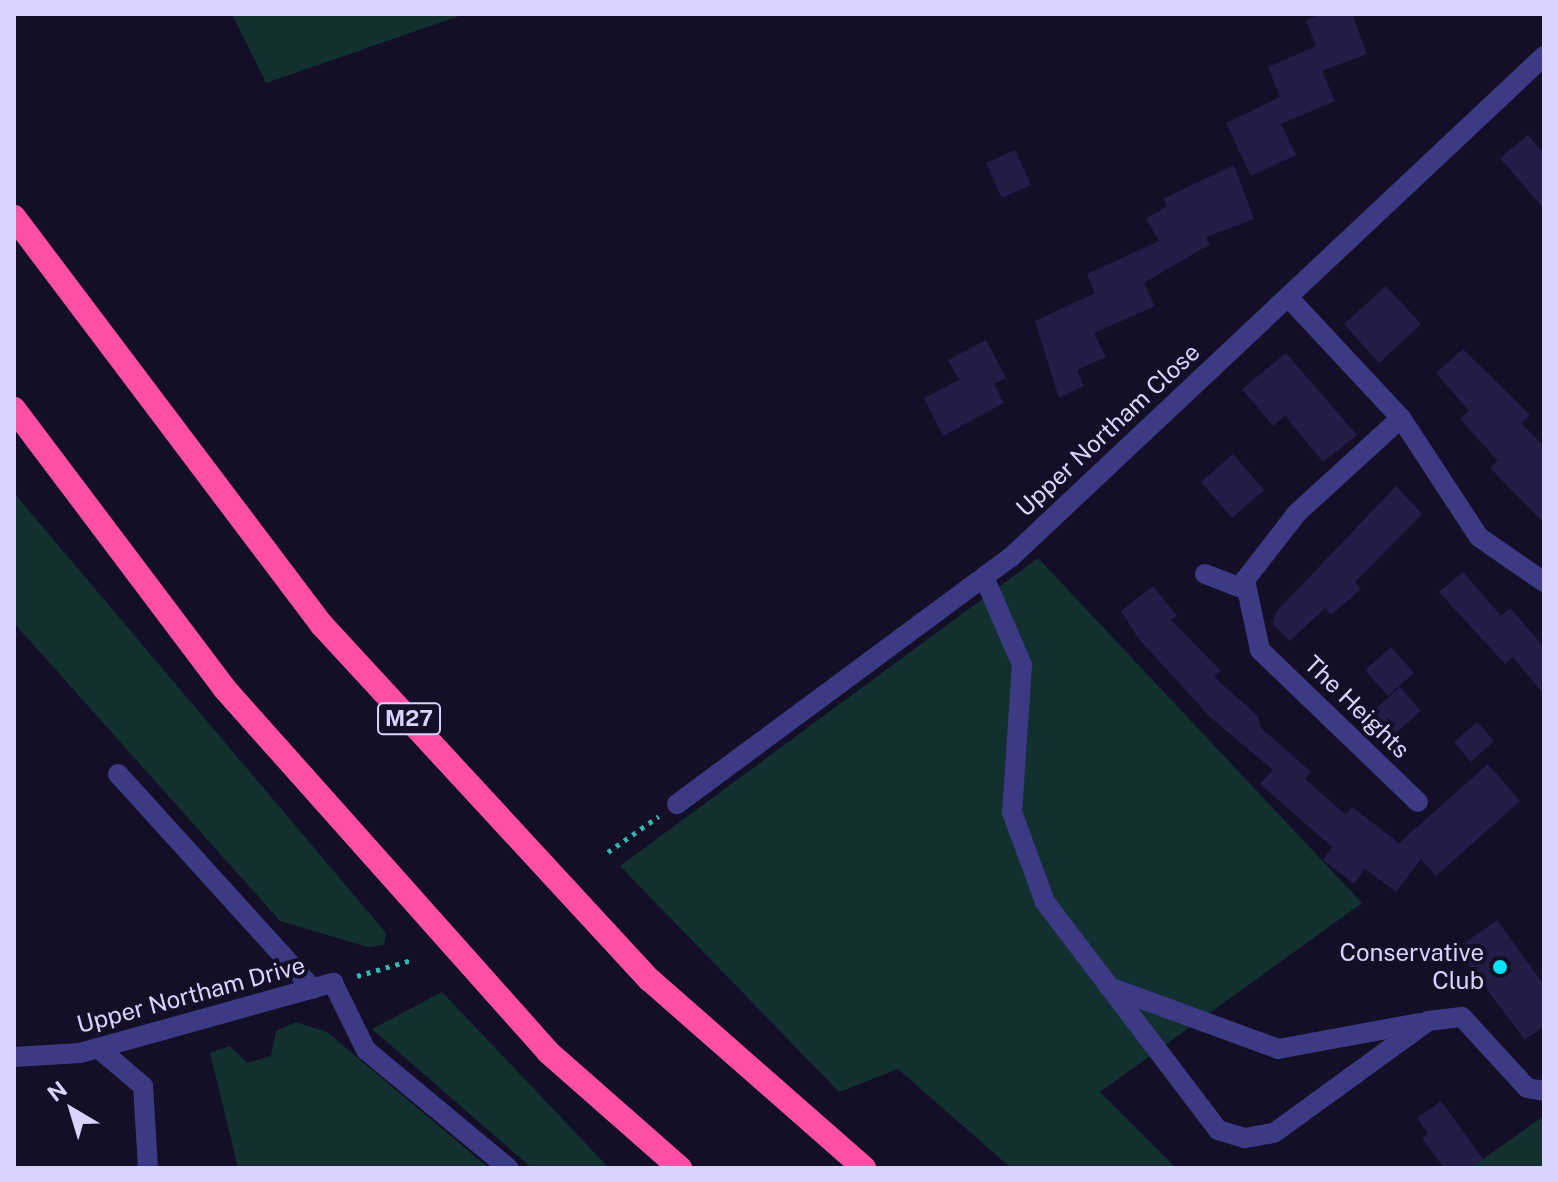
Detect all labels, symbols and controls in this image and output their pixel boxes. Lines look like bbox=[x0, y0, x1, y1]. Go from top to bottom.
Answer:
street label: Upper Northam Close bbox=[1010, 338, 1206, 522]
street label: The Heights bbox=[1298, 650, 1416, 764]
road number: M27 bbox=[377, 701, 441, 737]
place label: Conservative Club bbox=[1339, 939, 1484, 995]
street label: Upper Northam Drive bbox=[74, 951, 308, 1039]
marker: Conservative Club bbox=[1491, 958, 1509, 976]
north arrow bbox=[32, 1070, 112, 1150]
text: N bbox=[42, 1076, 72, 1107]

